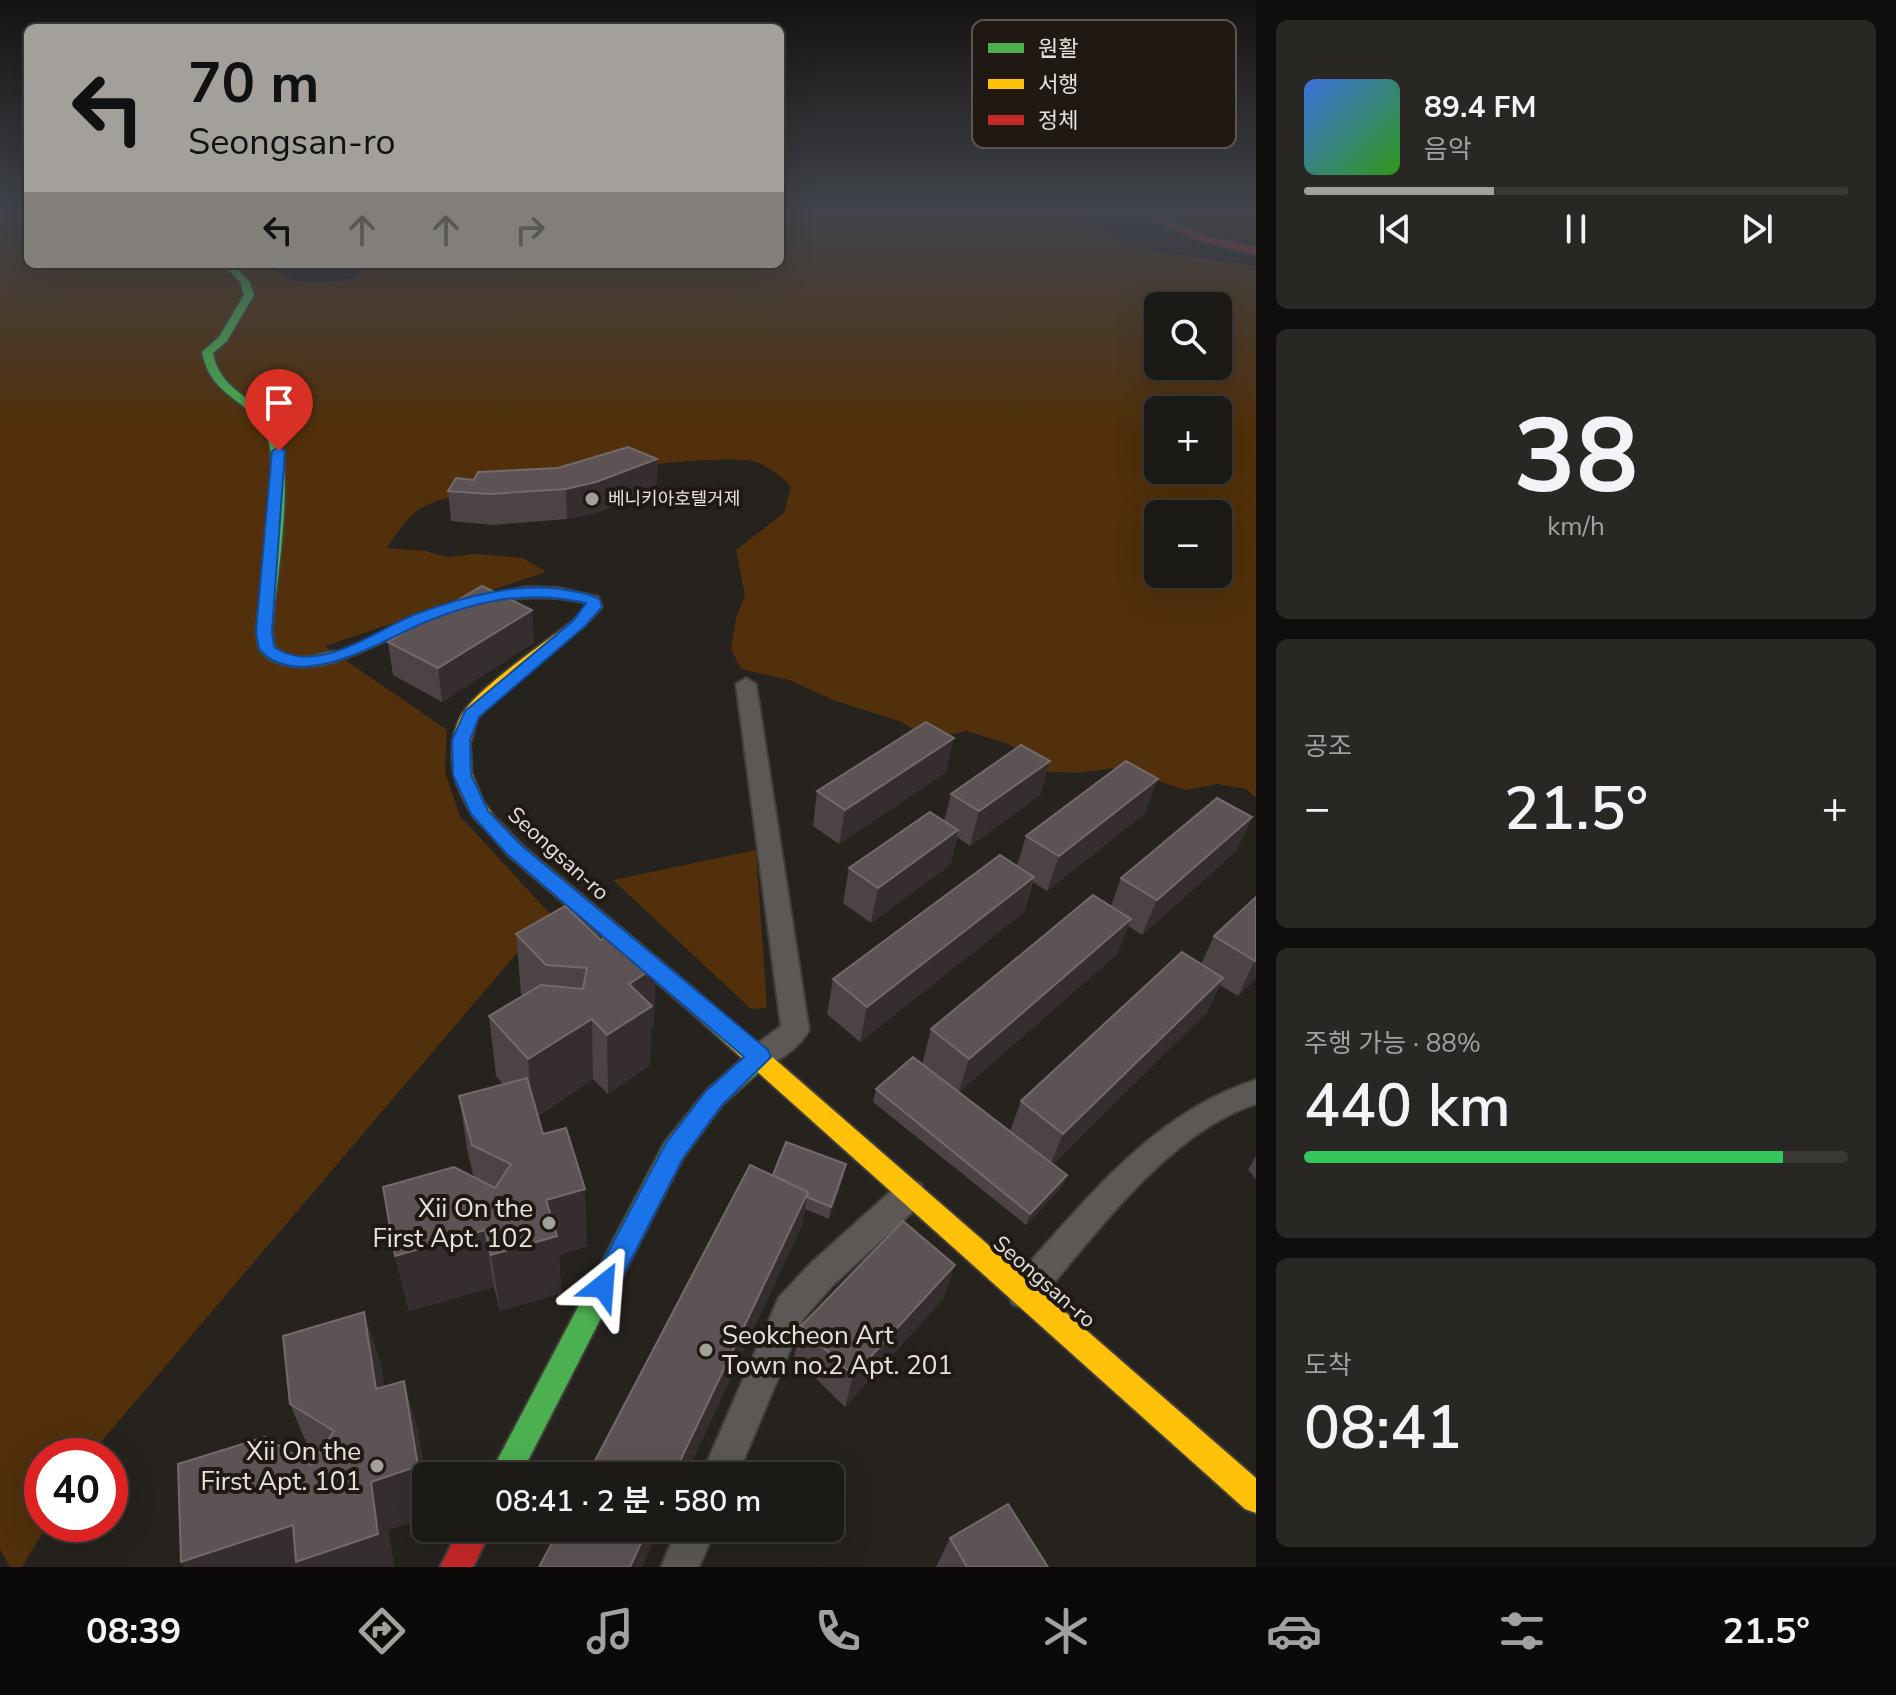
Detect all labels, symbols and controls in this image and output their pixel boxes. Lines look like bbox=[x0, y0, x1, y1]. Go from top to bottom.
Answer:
legend bbox=[972, 20, 1236, 148]
text: 원활 bbox=[1038, 34, 1078, 64]
text: 70 m bbox=[188, 45, 319, 122]
icon: left bbox=[56, 56, 160, 160]
text: 서행 bbox=[1038, 70, 1078, 100]
text: 89.4 FM bbox=[1424, 87, 1536, 128]
text: 정체 bbox=[1038, 106, 1078, 136]
text: Seongsan-ro bbox=[188, 118, 396, 167]
text: 음악 bbox=[1424, 132, 1472, 167]
icon: previous bbox=[1373, 207, 1417, 251]
icon: pause bbox=[1554, 207, 1598, 251]
icon: next bbox=[1735, 207, 1779, 251]
icon: left bbox=[256, 208, 300, 252]
icon: ahead bbox=[340, 208, 384, 252]
icon: ahead bbox=[424, 208, 468, 252]
icon: right bbox=[508, 208, 552, 252]
map controls bbox=[1144, 292, 1232, 588]
button: search bbox=[1144, 292, 1232, 380]
pin bbox=[245, 369, 313, 451]
icon: arrive bbox=[257, 381, 301, 425]
text: 38 bbox=[1514, 386, 1638, 528]
button: + bbox=[1144, 396, 1232, 484]
place label: 베니키아호텔거제 bbox=[608, 487, 740, 511]
marker: 베니키아호텔거제 bbox=[583, 490, 601, 508]
button: − bbox=[1144, 500, 1232, 588]
text: km/h bbox=[1547, 509, 1605, 544]
text: 공조 bbox=[1304, 729, 1352, 764]
text: 21.5° bbox=[1504, 768, 1648, 850]
text: − bbox=[1304, 779, 1330, 839]
text: + bbox=[1822, 779, 1848, 839]
street label: Seongsan-ro bbox=[501, 800, 616, 907]
text: 주행 가능 · 88% bbox=[1304, 1026, 1481, 1061]
text: 440 km bbox=[1304, 1065, 1511, 1147]
place label: Xii On the First Apt. 102 bbox=[373, 1191, 533, 1256]
marker: Xii On the First Apt. 102 bbox=[540, 1214, 558, 1232]
street label: Seongsan-ro bbox=[987, 1229, 1102, 1335]
position arrow bbox=[561, 1244, 645, 1328]
place label: Seokcheon Art Town no.2 Apt. 201 bbox=[722, 1318, 953, 1383]
marker: Seokcheon Art Town no.2 Apt. 201 bbox=[697, 1341, 715, 1359]
text: 도착 bbox=[1304, 1348, 1352, 1383]
text: 08:41 bbox=[1304, 1387, 1462, 1469]
place label: Xii On the First Apt. 101 bbox=[201, 1434, 361, 1499]
speed limit sign: 40 bbox=[24, 1438, 128, 1542]
marker: Xii On the First Apt. 101 bbox=[368, 1457, 386, 1475]
text: 08:41 · 2 분 · 580 m bbox=[495, 1481, 761, 1522]
icon: directions bbox=[354, 1603, 410, 1659]
icon: music bbox=[582, 1603, 638, 1659]
icon: phone bbox=[810, 1603, 866, 1659]
icon: climate bbox=[1038, 1603, 1094, 1659]
icon: car bbox=[1266, 1603, 1322, 1659]
icon: filters bbox=[1494, 1603, 1550, 1659]
text: 08:39 bbox=[86, 1607, 181, 1656]
text: 21.5° bbox=[1723, 1607, 1810, 1656]

